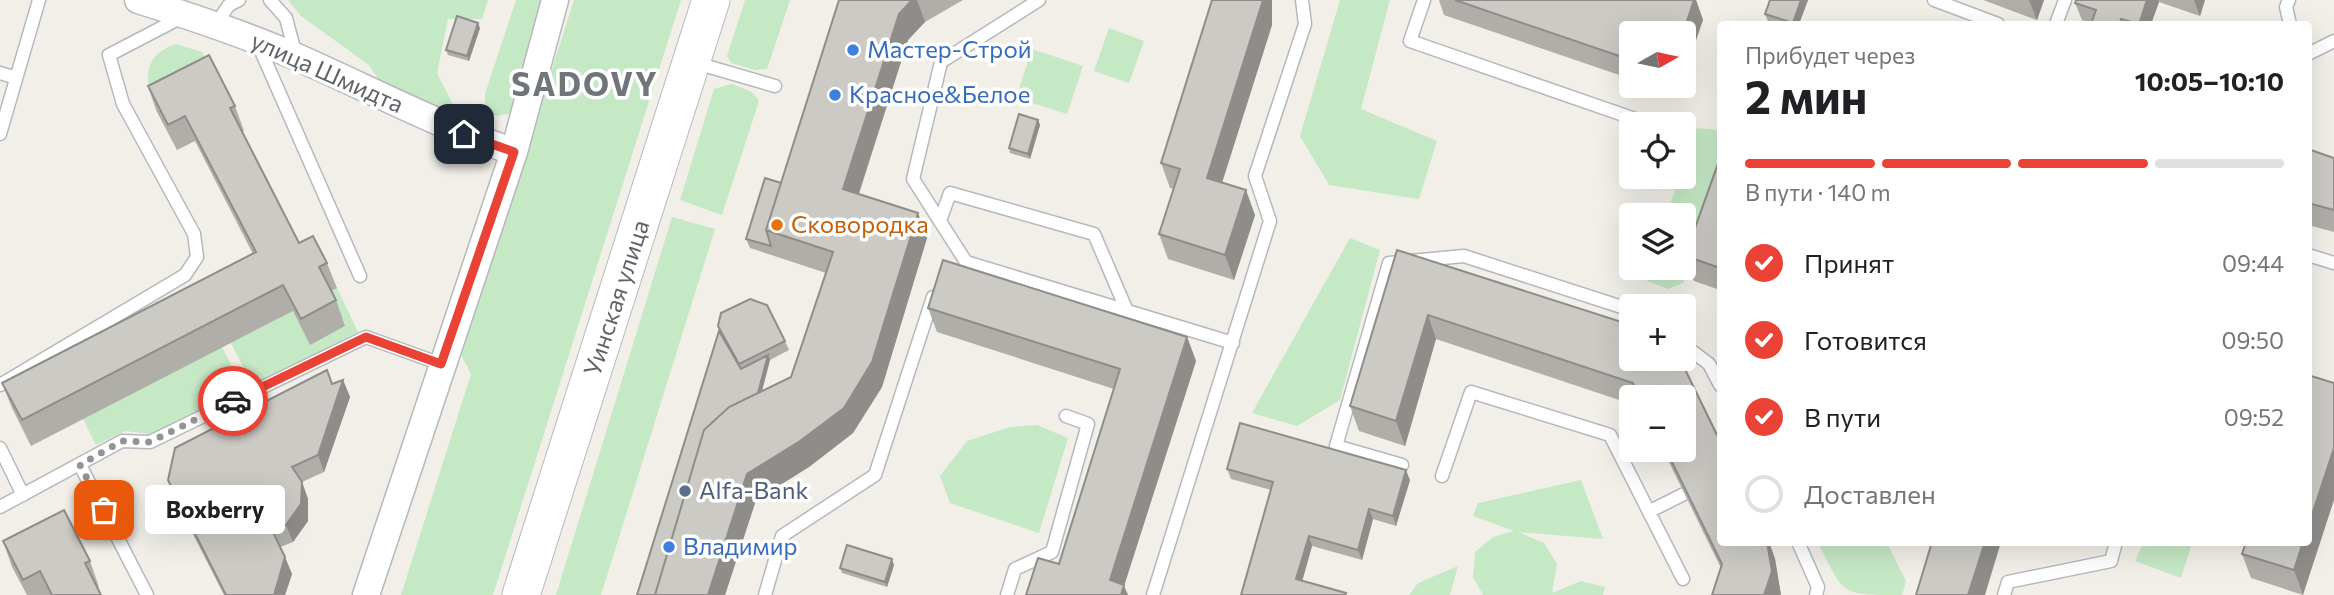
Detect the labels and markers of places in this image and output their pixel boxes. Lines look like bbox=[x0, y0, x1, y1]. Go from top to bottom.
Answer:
place label: Мастер-Строй bbox=[867, 34, 1032, 63]
marker: Мастер-Строй bbox=[845, 42, 861, 58]
place label: Красное&Белое bbox=[849, 79, 1030, 108]
marker: Красное&Белое bbox=[827, 87, 843, 103]
pin bbox=[434, 104, 494, 164]
place label: Сковородка bbox=[791, 209, 929, 238]
marker: Сковородка bbox=[769, 217, 785, 233]
place label: Alfa-Bank bbox=[699, 475, 808, 504]
pin bbox=[74, 480, 134, 540]
marker: Alfa-Bank bbox=[677, 483, 693, 499]
callout: Boxberry bbox=[146, 486, 286, 534]
place label: Владимир bbox=[683, 531, 798, 560]
marker: Владимир bbox=[661, 539, 677, 555]

